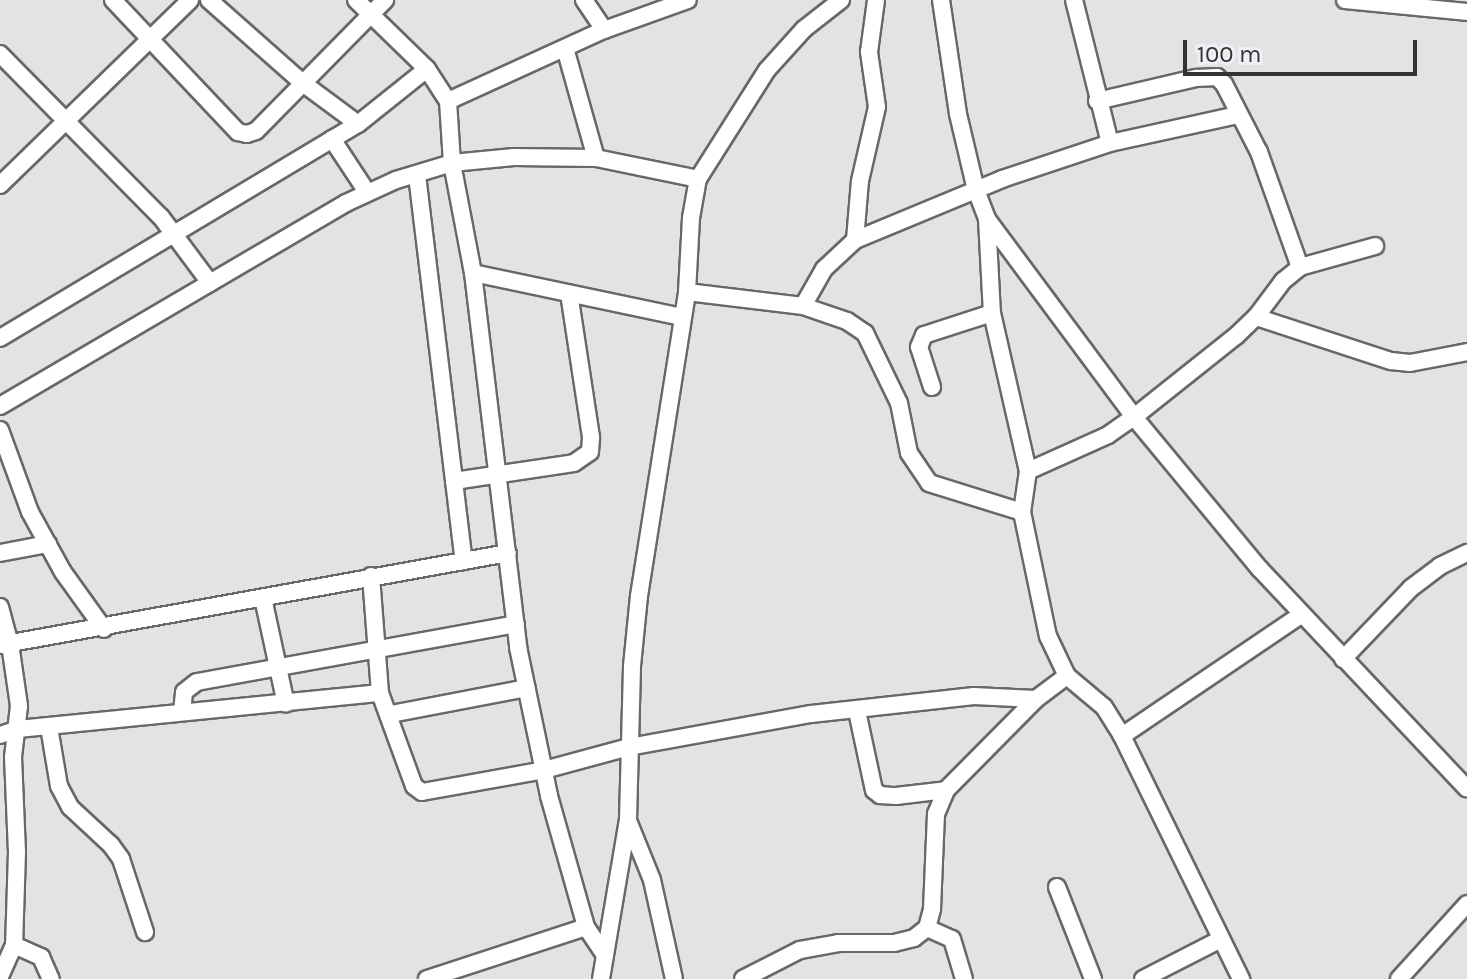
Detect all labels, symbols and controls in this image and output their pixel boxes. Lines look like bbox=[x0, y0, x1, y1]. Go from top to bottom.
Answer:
scale bar bbox=[1187, 24, 1421, 74]
text: 100 m bbox=[1197, 40, 1262, 68]

